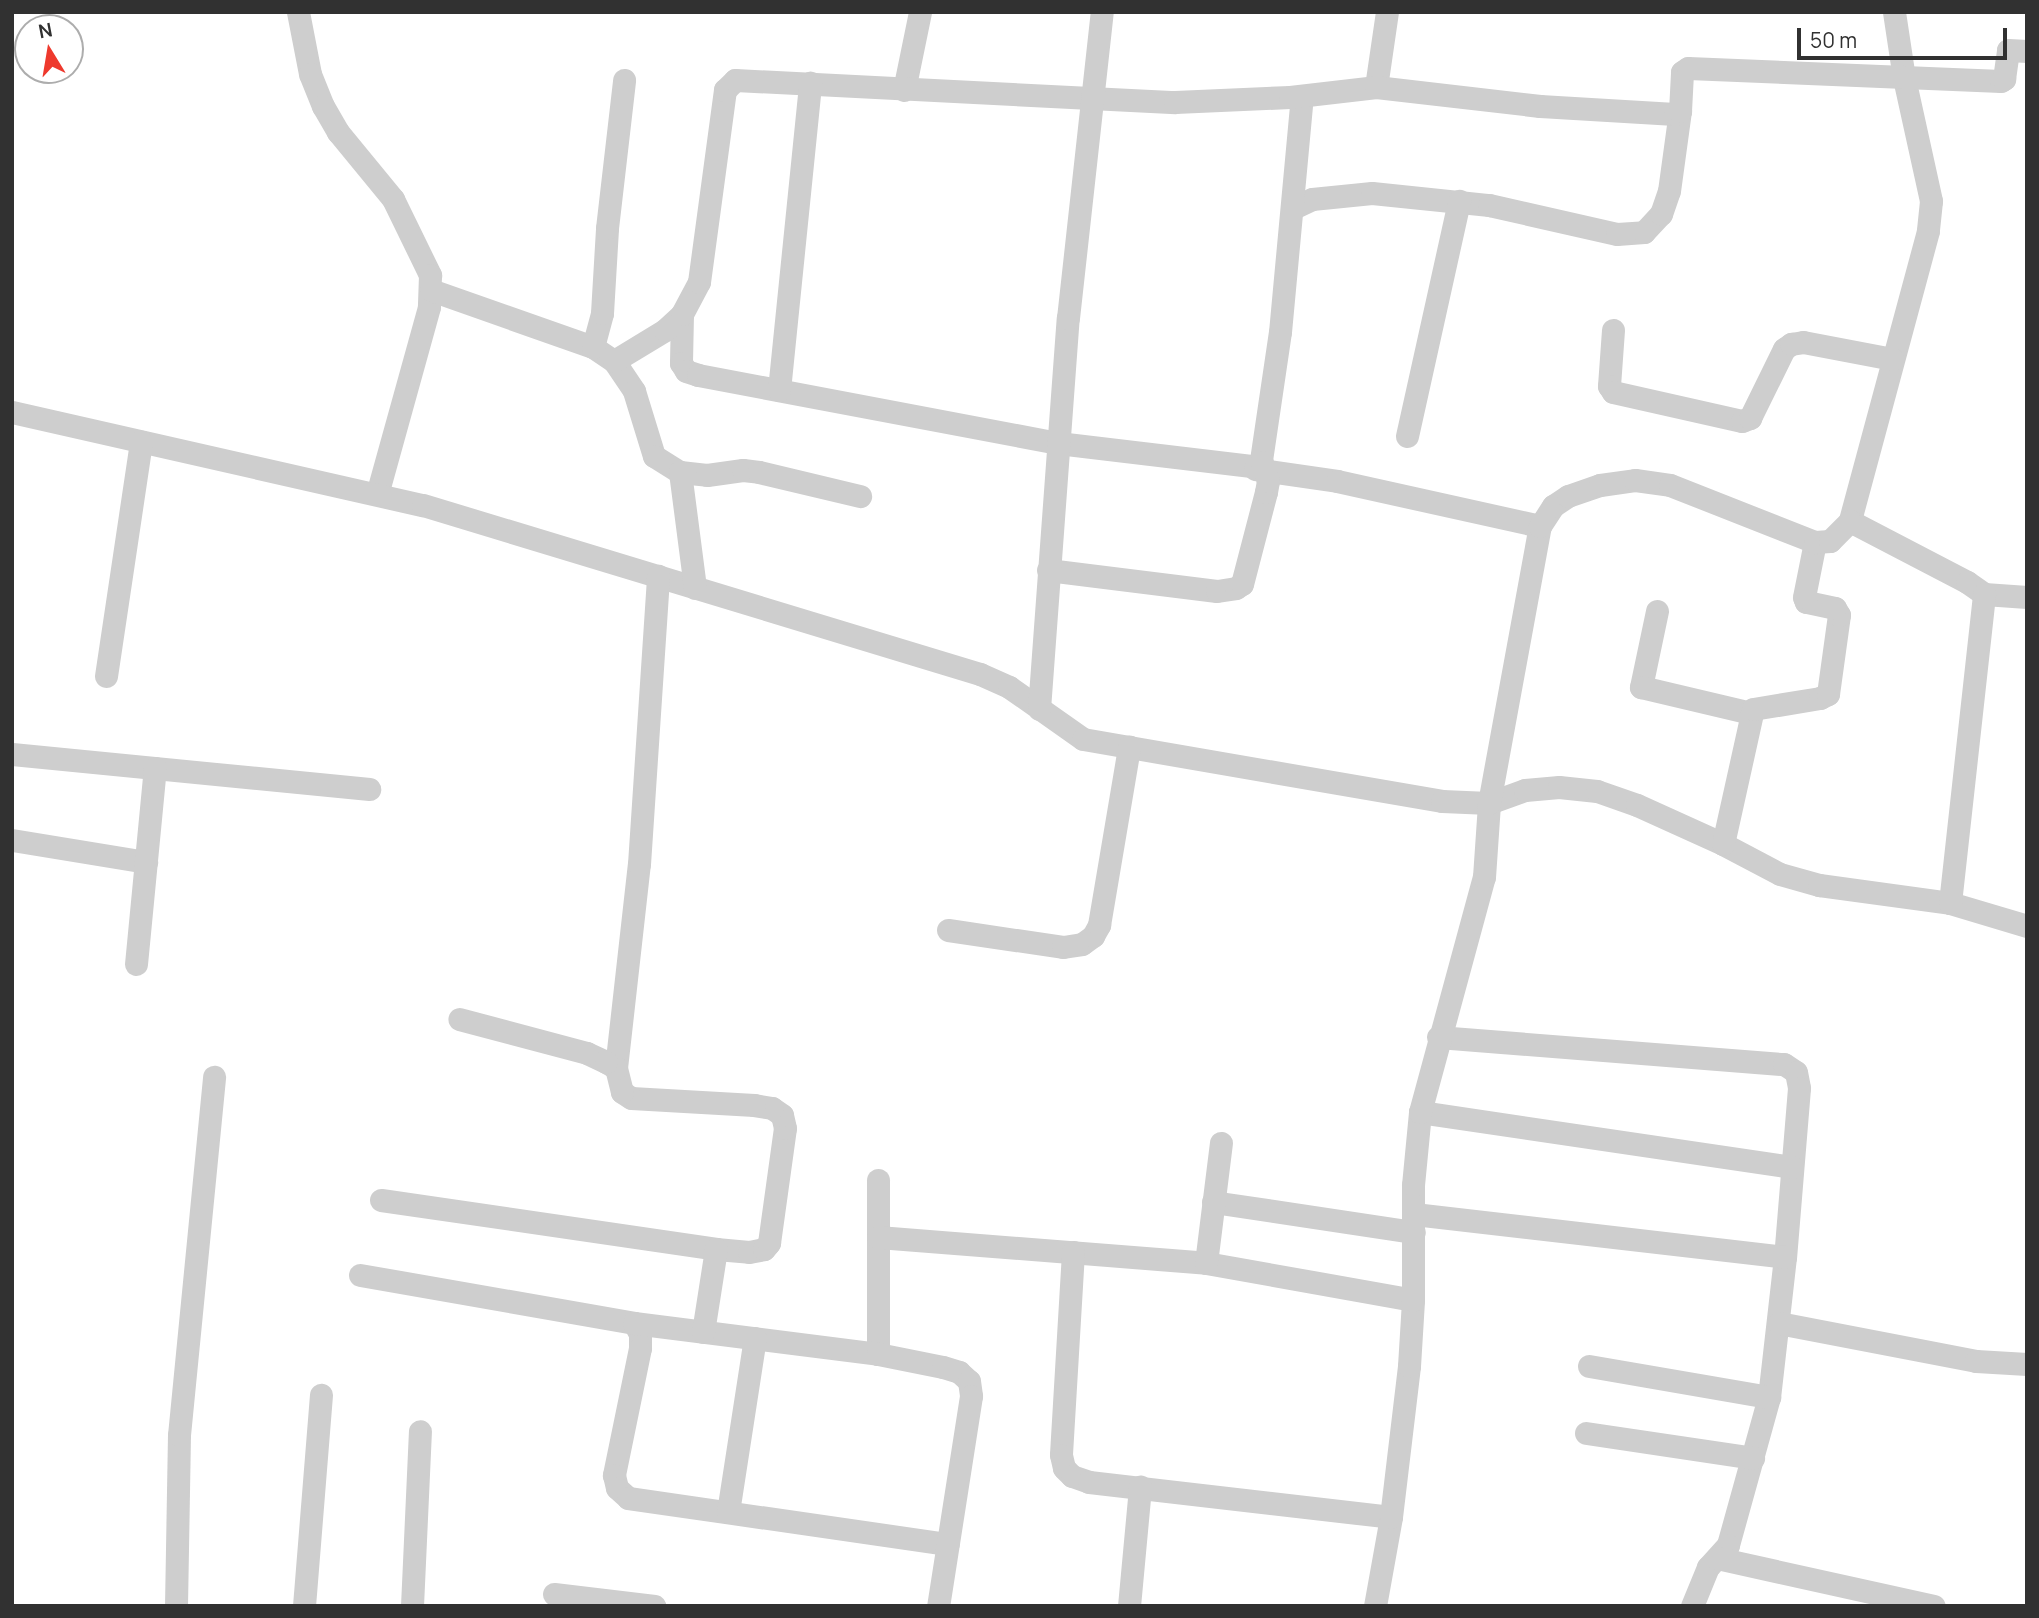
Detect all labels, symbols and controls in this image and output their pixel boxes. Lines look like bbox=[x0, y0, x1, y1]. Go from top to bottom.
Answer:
north arrow bbox=[14, 14, 84, 84]
scale bar bbox=[1801, 14, 2011, 58]
text: N bbox=[36, 16, 55, 44]
text: 50 m bbox=[1810, 26, 1857, 54]

